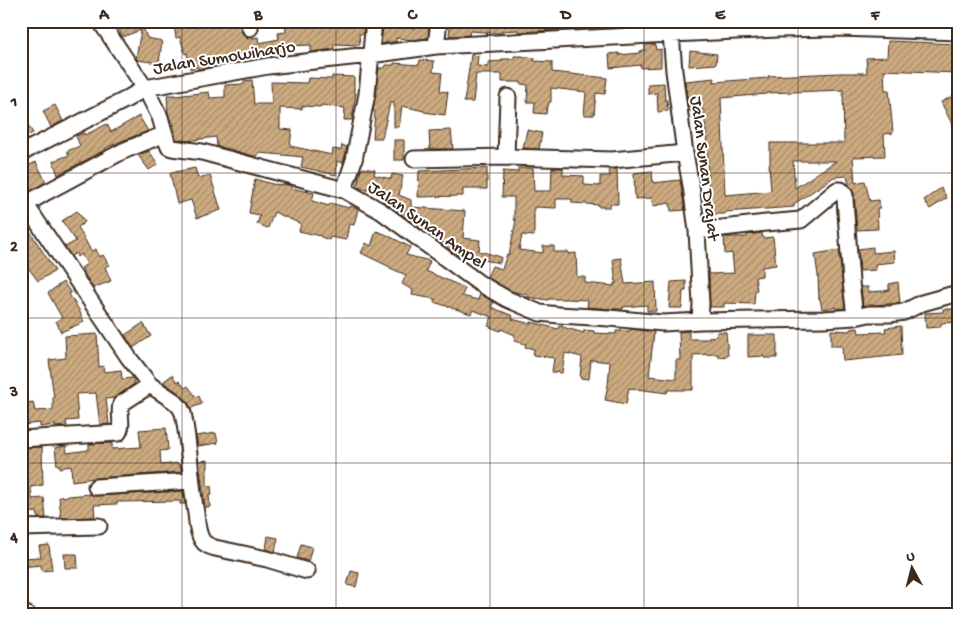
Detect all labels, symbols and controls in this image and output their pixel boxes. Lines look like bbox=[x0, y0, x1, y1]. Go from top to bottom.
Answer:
text: A bbox=[98, 7, 110, 26]
text: B bbox=[253, 7, 263, 26]
text: C bbox=[407, 7, 418, 26]
text: D bbox=[559, 7, 572, 26]
text: E bbox=[715, 7, 726, 26]
text: F bbox=[870, 7, 881, 26]
street label: Jalan Sumowiharjo bbox=[152, 37, 297, 80]
text: 1 bbox=[10, 94, 17, 113]
street label: Jalan Sunan Drajat bbox=[684, 95, 723, 243]
street label: Jalan Sunan Ampel bbox=[363, 177, 490, 275]
text: 2 bbox=[10, 239, 18, 258]
text: 3 bbox=[9, 384, 18, 403]
text: 4 bbox=[9, 530, 18, 549]
north arrow bbox=[886, 544, 936, 594]
text: U bbox=[906, 549, 916, 567]

